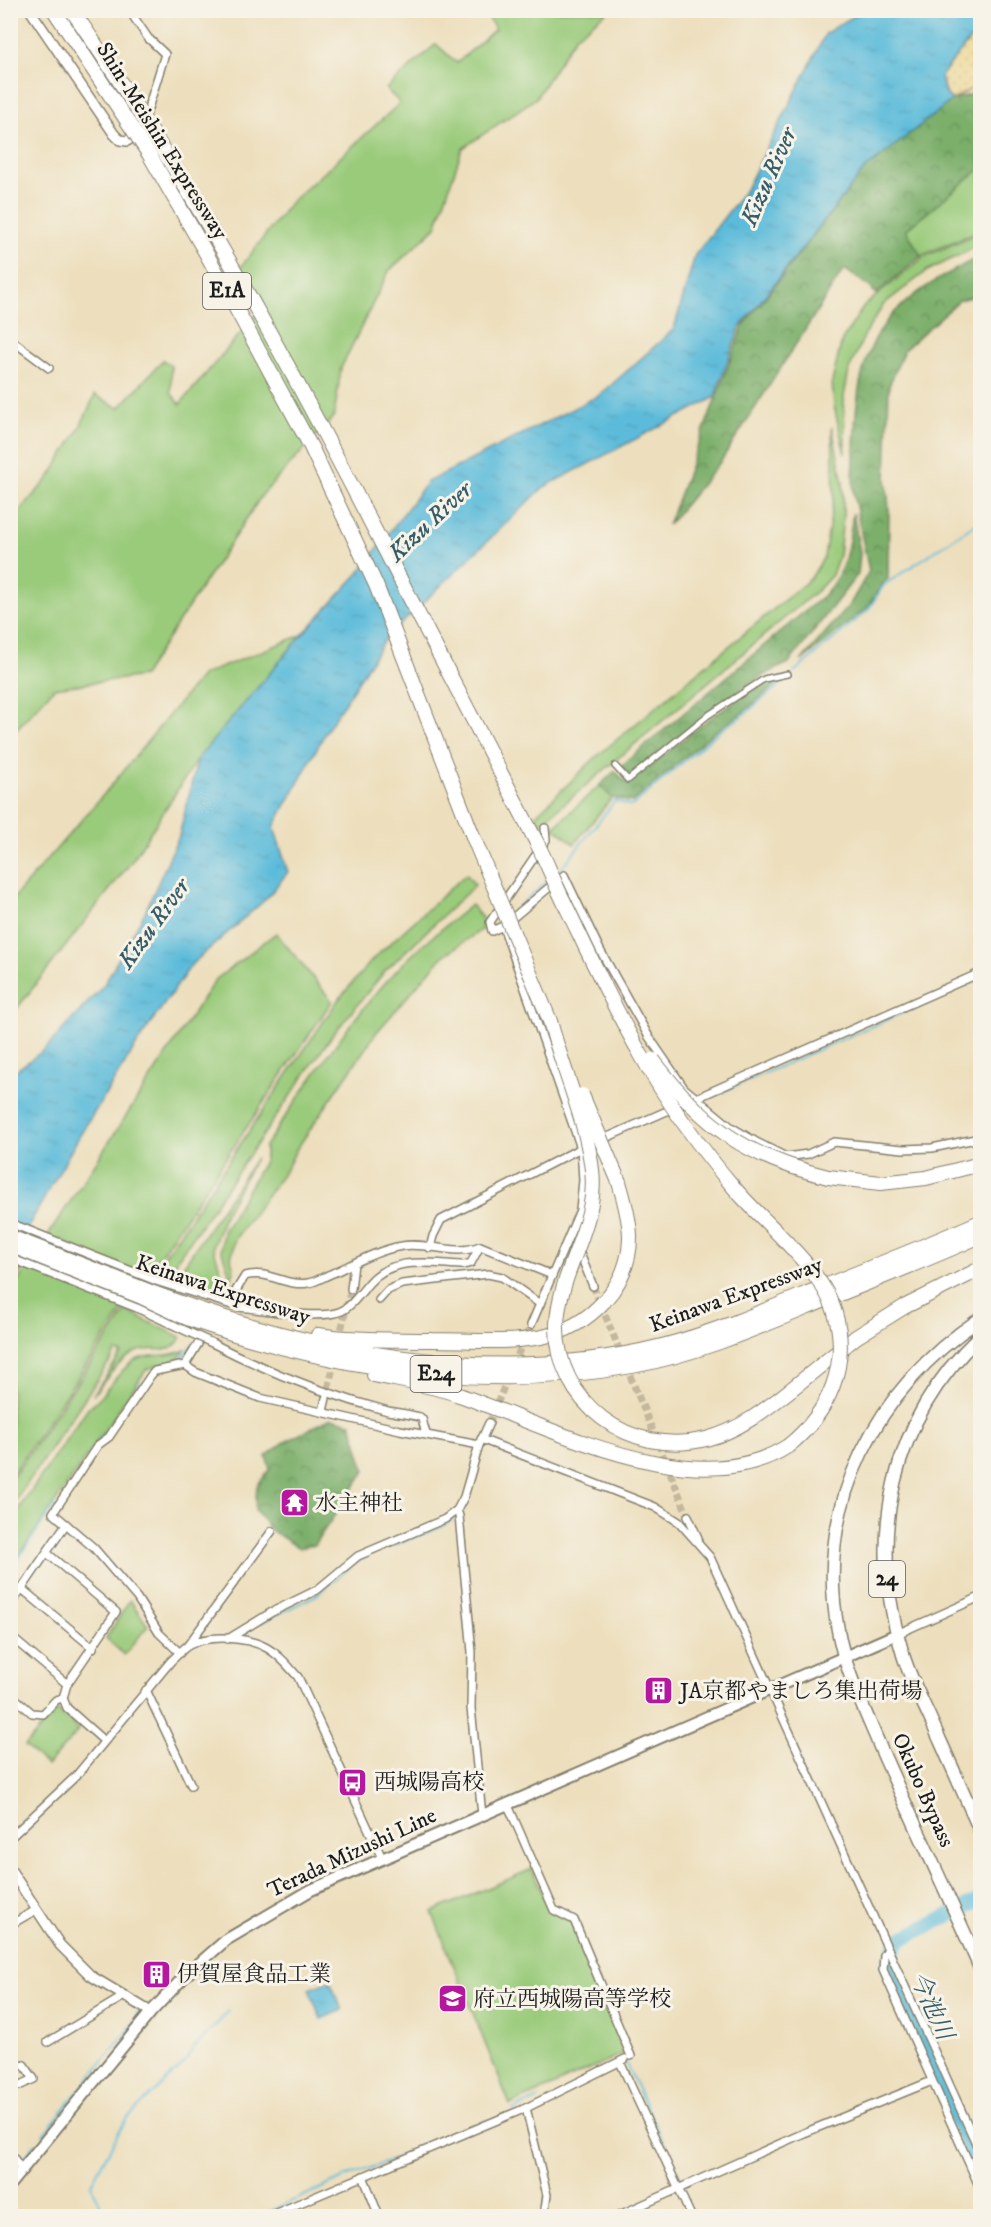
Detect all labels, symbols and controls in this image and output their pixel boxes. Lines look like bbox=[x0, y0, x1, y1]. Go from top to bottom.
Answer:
street label: Shin-Meishin Expressway bbox=[90, 37, 234, 245]
water label: Kizu River bbox=[734, 121, 805, 232]
road number: E1A bbox=[203, 273, 251, 309]
water label: Kizu River bbox=[381, 474, 480, 569]
water label: Kizu River bbox=[111, 871, 198, 976]
street label: Keinawa Expressway bbox=[132, 1249, 314, 1331]
street label: Keinawa Expressway bbox=[646, 1251, 827, 1339]
road number: E24 bbox=[410, 1356, 462, 1392]
temple icon: 水主神社 bbox=[278, 1487, 310, 1519]
place label: 水主神社 bbox=[315, 1490, 403, 1517]
road number: 24 bbox=[869, 1561, 905, 1597]
building icon: JA京都やましろ集出荷場 bbox=[643, 1675, 675, 1707]
place label: JA京都やましろ集出荷場 bbox=[678, 1678, 922, 1705]
street label: Okubo Bypass bbox=[886, 1729, 960, 1851]
bus stop icon: 西城陽高校 bbox=[337, 1766, 369, 1798]
place label: 西城陽高校 bbox=[374, 1769, 484, 1796]
street label: Terada Mizushi Line bbox=[263, 1802, 441, 1904]
building icon: 伊賀屋食品工業 bbox=[140, 1958, 172, 1990]
place label: 伊賀屋食品工業 bbox=[177, 1961, 331, 1988]
water label: 今池川 bbox=[903, 1967, 961, 2048]
school or university icon: 府立西城陽高等学校 bbox=[436, 1983, 468, 2015]
place label: 府立西城陽高等学校 bbox=[473, 1986, 671, 2013]

